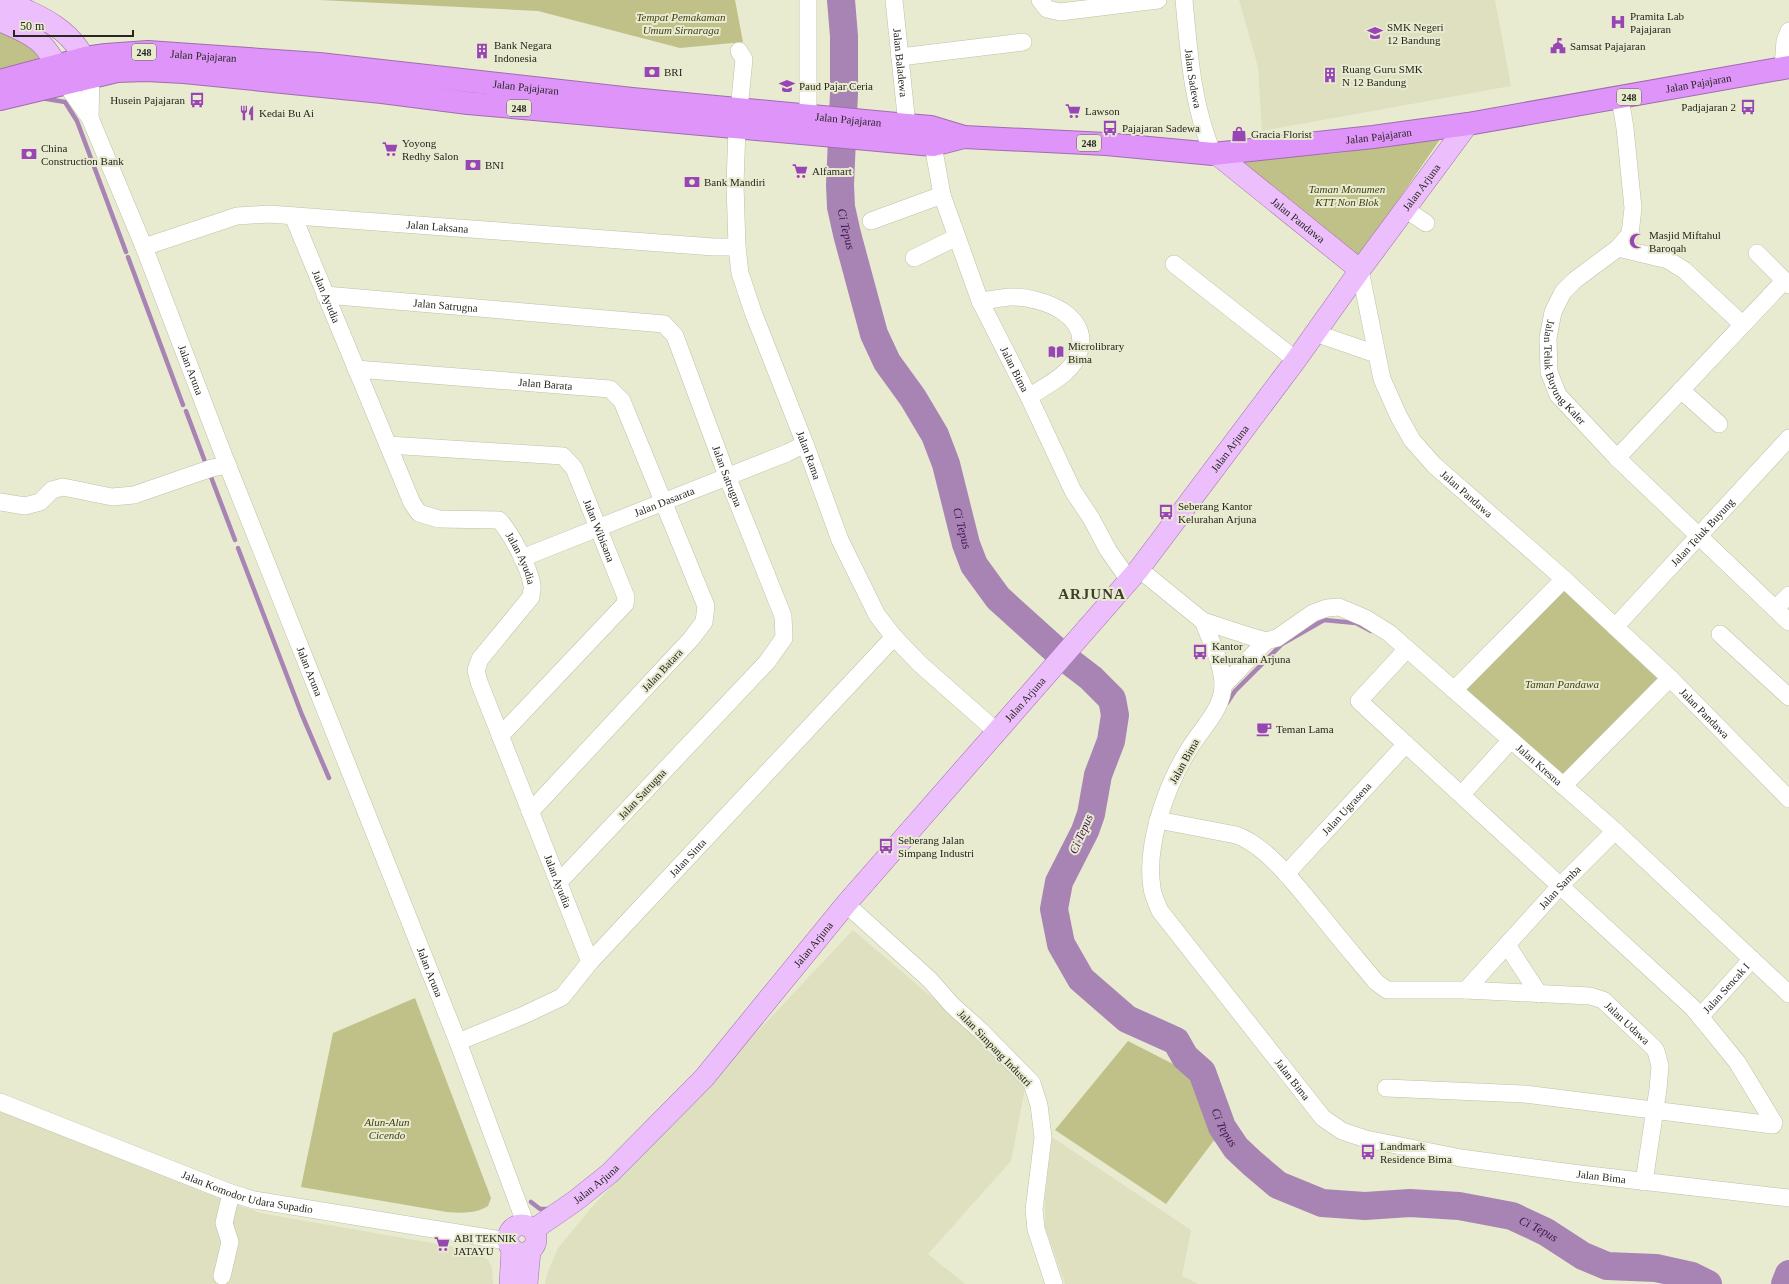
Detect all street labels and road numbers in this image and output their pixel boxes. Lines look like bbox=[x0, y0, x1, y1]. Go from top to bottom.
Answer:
street label: Jalan Baladewa bbox=[891, 28, 910, 98]
road number: 248 bbox=[132, 44, 156, 60]
street label: Jalan Pajajaran bbox=[170, 48, 238, 64]
street label: Jalan Sadewa bbox=[1183, 48, 1204, 109]
street label: Jalan Pajajaran bbox=[1665, 71, 1733, 95]
street label: Jalan Pajajaran bbox=[492, 77, 560, 97]
road number: 248 bbox=[1617, 89, 1641, 105]
road number: 248 bbox=[507, 100, 531, 116]
street label: Jalan Pajajaran bbox=[815, 110, 882, 129]
street label: Jalan Pajajaran bbox=[1345, 126, 1413, 146]
road number: 248 bbox=[1077, 135, 1101, 151]
street label: Jalan Arjuna bbox=[1400, 161, 1443, 213]
street label: Jalan Pandawa bbox=[1269, 195, 1327, 245]
street label: Jalan Laksana bbox=[406, 218, 469, 235]
street label: Jalan Ayudia bbox=[310, 268, 343, 325]
street label: Jalan Satrugna bbox=[413, 297, 478, 314]
street label: Jalan Teluk Buyung Kaler bbox=[1542, 319, 1589, 427]
street label: Jalan Aruna bbox=[176, 343, 206, 397]
street label: Jalan Bima bbox=[998, 345, 1031, 394]
street label: Jalan Barata bbox=[518, 376, 573, 392]
street label: Jalan Arjuna bbox=[1208, 423, 1251, 474]
street label: Jalan Rama bbox=[794, 429, 823, 481]
street label: Jalan Satrugna bbox=[710, 444, 745, 508]
street label: Jalan Pandawa bbox=[1438, 468, 1495, 520]
street label: Jalan Dasarata bbox=[632, 484, 696, 519]
street label: Jalan Teluk Buyung bbox=[1668, 495, 1737, 568]
street label: Jalan Wibisana bbox=[581, 497, 617, 564]
street label: Jalan Ayudia bbox=[504, 530, 538, 585]
street label: Jalan Aruna bbox=[295, 645, 325, 698]
street label: Jalan Batara bbox=[639, 646, 685, 694]
street label: Jalan Arjuna bbox=[1002, 674, 1048, 724]
street label: Jalan Pandawa bbox=[1678, 686, 1732, 741]
street label: Jalan Bima bbox=[1167, 736, 1201, 785]
street label: Jalan Kresna bbox=[1514, 741, 1565, 788]
street label: Jalan Satrugna bbox=[616, 766, 668, 822]
street label: Jalan Ugrasena bbox=[1319, 780, 1374, 837]
street label: Jalan Sinta bbox=[667, 836, 708, 879]
street label: Jalan Ayudia bbox=[542, 853, 574, 910]
street label: Jalan Samba bbox=[1536, 863, 1583, 911]
street label: Jalan Arjuna bbox=[791, 919, 835, 970]
street label: Jalan Aruna bbox=[415, 946, 445, 999]
street label: Jalan Sencak I bbox=[1700, 960, 1752, 1016]
street label: Jalan Udawa bbox=[1603, 999, 1652, 1047]
street label: Jalan Simpang Industri bbox=[955, 1007, 1035, 1089]
street label: Jalan Bima bbox=[1273, 1056, 1313, 1102]
street label: Jalan Arjuna bbox=[571, 1162, 621, 1206]
street label: Jalan Komodor Udara Supadio bbox=[180, 1168, 314, 1216]
street label: Jalan Bima bbox=[1576, 1168, 1627, 1185]

